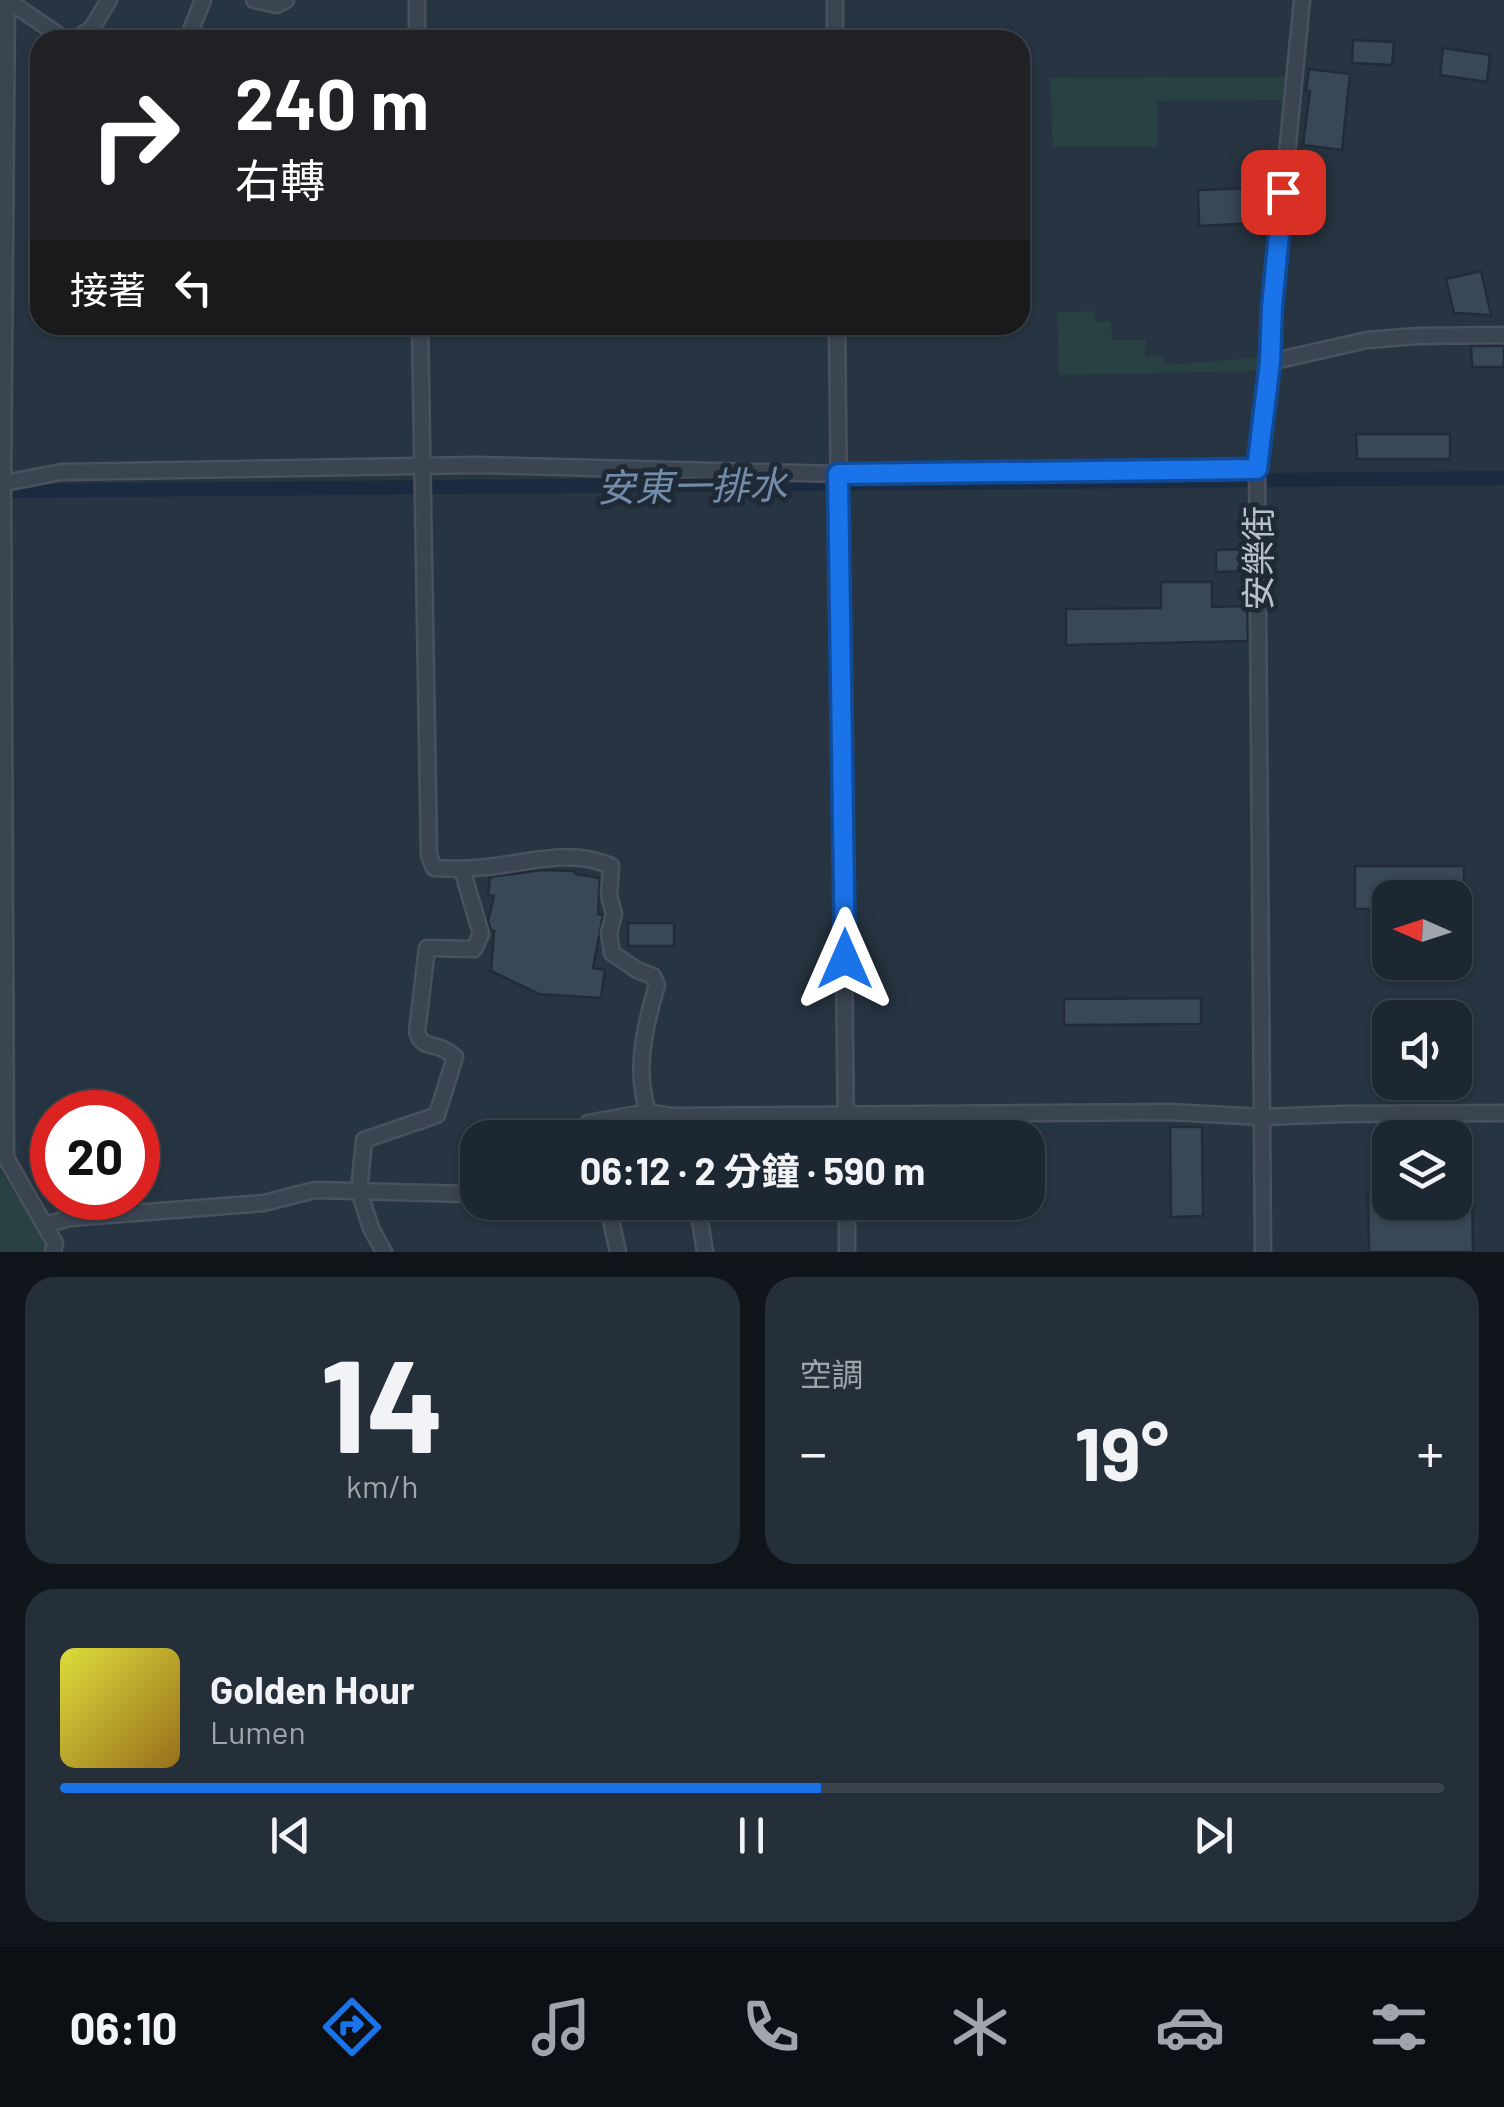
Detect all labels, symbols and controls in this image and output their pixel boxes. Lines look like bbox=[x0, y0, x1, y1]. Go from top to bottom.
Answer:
text: 240 m bbox=[235, 60, 429, 144]
icon: right bbox=[70, 70, 200, 200]
pin bbox=[1241, 150, 1326, 235]
text: 右轉 bbox=[235, 152, 325, 206]
icon: arrive bbox=[1256, 165, 1311, 220]
icon: left bbox=[166, 260, 221, 315]
text: 接著 bbox=[70, 266, 146, 312]
water label: 安東一排水 bbox=[597, 460, 789, 510]
street label: 安樂街 bbox=[1236, 505, 1278, 611]
north arrow bbox=[1372, 880, 1472, 980]
map controls bbox=[1372, 880, 1472, 1220]
position arrow bbox=[793, 907, 897, 1011]
button: sound bbox=[1372, 1000, 1472, 1100]
speed limit sign: 20 bbox=[30, 1090, 160, 1220]
button: layers bbox=[1372, 1120, 1472, 1220]
text: 06:12 · 2 分鐘 · 590 m bbox=[580, 1147, 925, 1193]
text: 14 bbox=[320, 1323, 445, 1479]
text: 空調 bbox=[800, 1354, 864, 1392]
text: 19° bbox=[1074, 1406, 1169, 1496]
text: − bbox=[800, 1418, 827, 1484]
text: + bbox=[1416, 1418, 1444, 1484]
text: km/h bbox=[346, 1466, 418, 1504]
text: Golden Hour bbox=[210, 1666, 415, 1712]
text: Lumen bbox=[210, 1712, 306, 1750]
icon: previous bbox=[263, 1808, 318, 1863]
icon: pause bbox=[724, 1808, 779, 1863]
icon: next bbox=[1186, 1808, 1241, 1863]
icon: directions bbox=[317, 1992, 387, 2062]
icon: music bbox=[526, 1992, 596, 2062]
icon: phone bbox=[736, 1992, 806, 2062]
icon: climate bbox=[945, 1992, 1015, 2062]
icon: car bbox=[1155, 1992, 1225, 2062]
icon: filters bbox=[1364, 1992, 1434, 2062]
text: 06:10 bbox=[70, 2000, 178, 2054]

